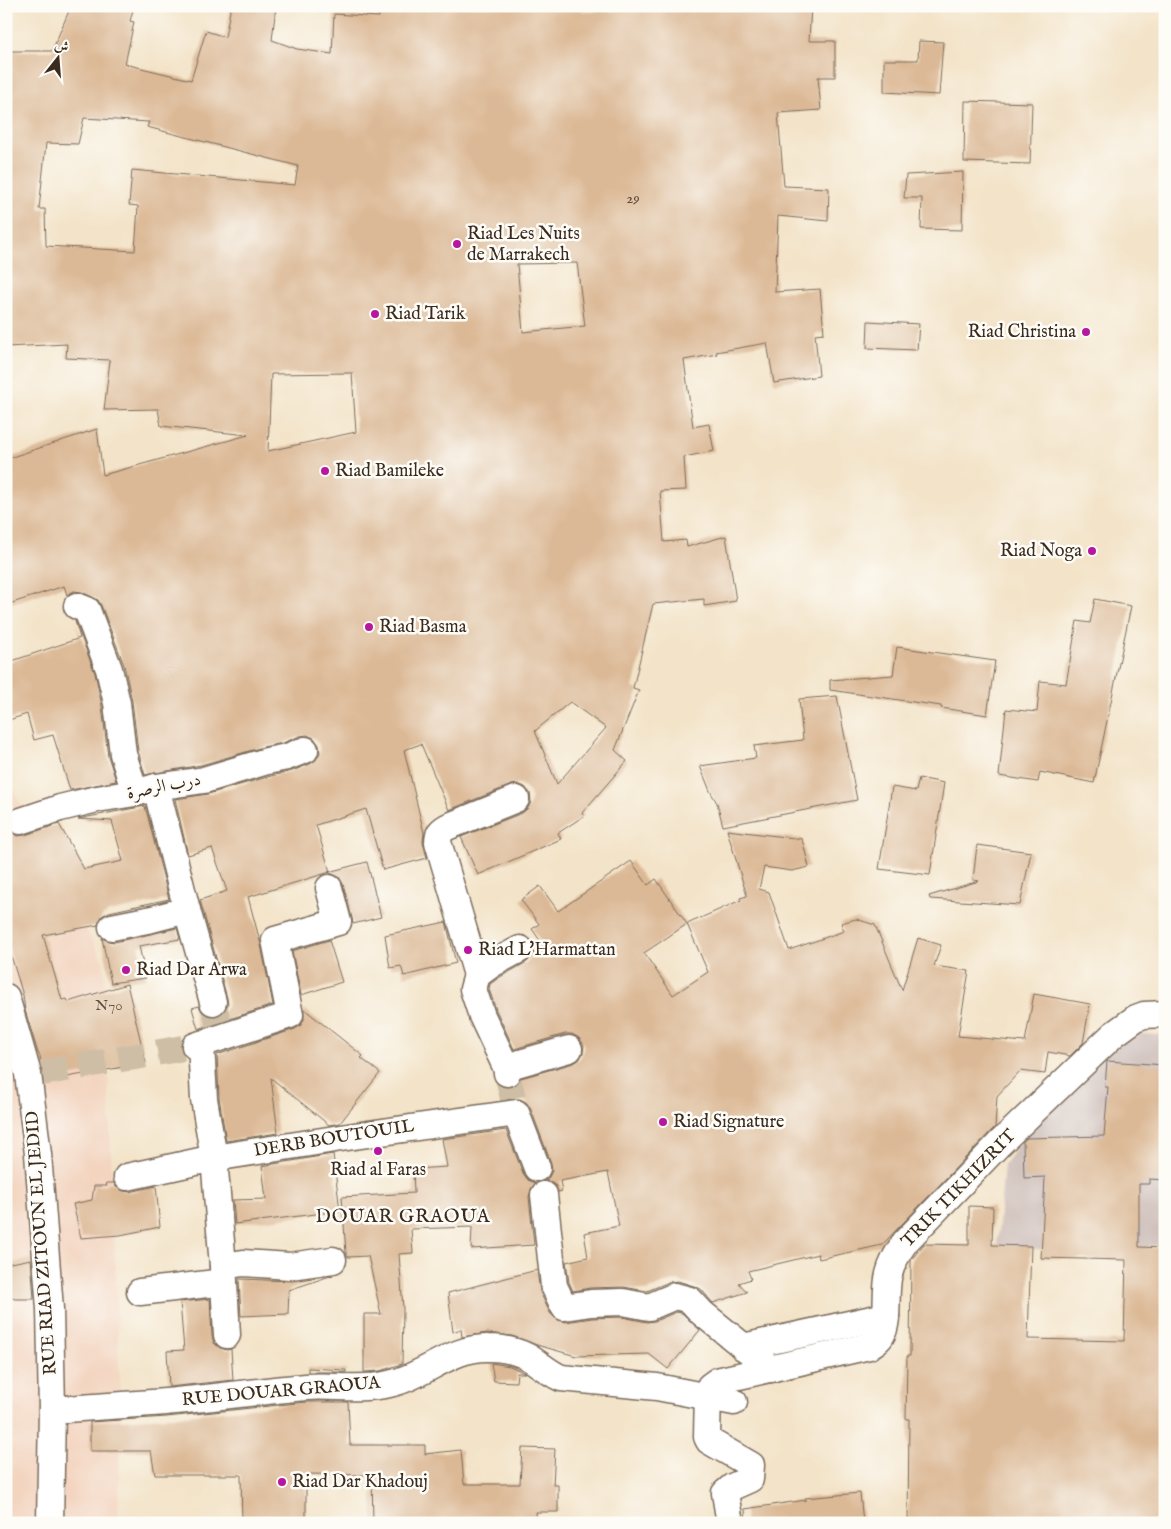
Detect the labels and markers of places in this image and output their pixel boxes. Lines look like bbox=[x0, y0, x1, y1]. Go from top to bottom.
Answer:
place label: Riad Les Nuits de Marrakech bbox=[467, 223, 580, 267]
marker: Riad Les Nuits de Marrakech bbox=[451, 238, 463, 250]
place label: Riad Tarik bbox=[385, 303, 466, 326]
marker: Riad Tarik bbox=[369, 308, 381, 320]
place label: Riad Christina bbox=[968, 321, 1076, 344]
marker: Riad Christina bbox=[1080, 326, 1092, 338]
place label: Riad Bamileke bbox=[335, 460, 444, 483]
marker: Riad Bamileke bbox=[319, 465, 331, 477]
place label: Riad Noga bbox=[1000, 540, 1082, 563]
marker: Riad Noga bbox=[1086, 545, 1098, 557]
place label: Riad Basma bbox=[379, 616, 467, 639]
marker: Riad Basma bbox=[363, 621, 375, 633]
place label: Riad L'Harmattan bbox=[478, 939, 616, 962]
marker: Riad L'Harmattan bbox=[462, 944, 474, 956]
place label: Riad Dar Arwa bbox=[136, 959, 247, 982]
marker: Riad Dar Arwa bbox=[120, 964, 132, 976]
place label: Riad Signature bbox=[673, 1111, 784, 1134]
marker: Riad Signature bbox=[657, 1116, 669, 1128]
marker: Riad al Faras bbox=[372, 1145, 384, 1157]
place label: Riad al Faras bbox=[330, 1159, 426, 1182]
place label: Riad Dar Khadouj bbox=[292, 1471, 428, 1494]
marker: Riad Dar Khadouj bbox=[276, 1476, 288, 1488]

